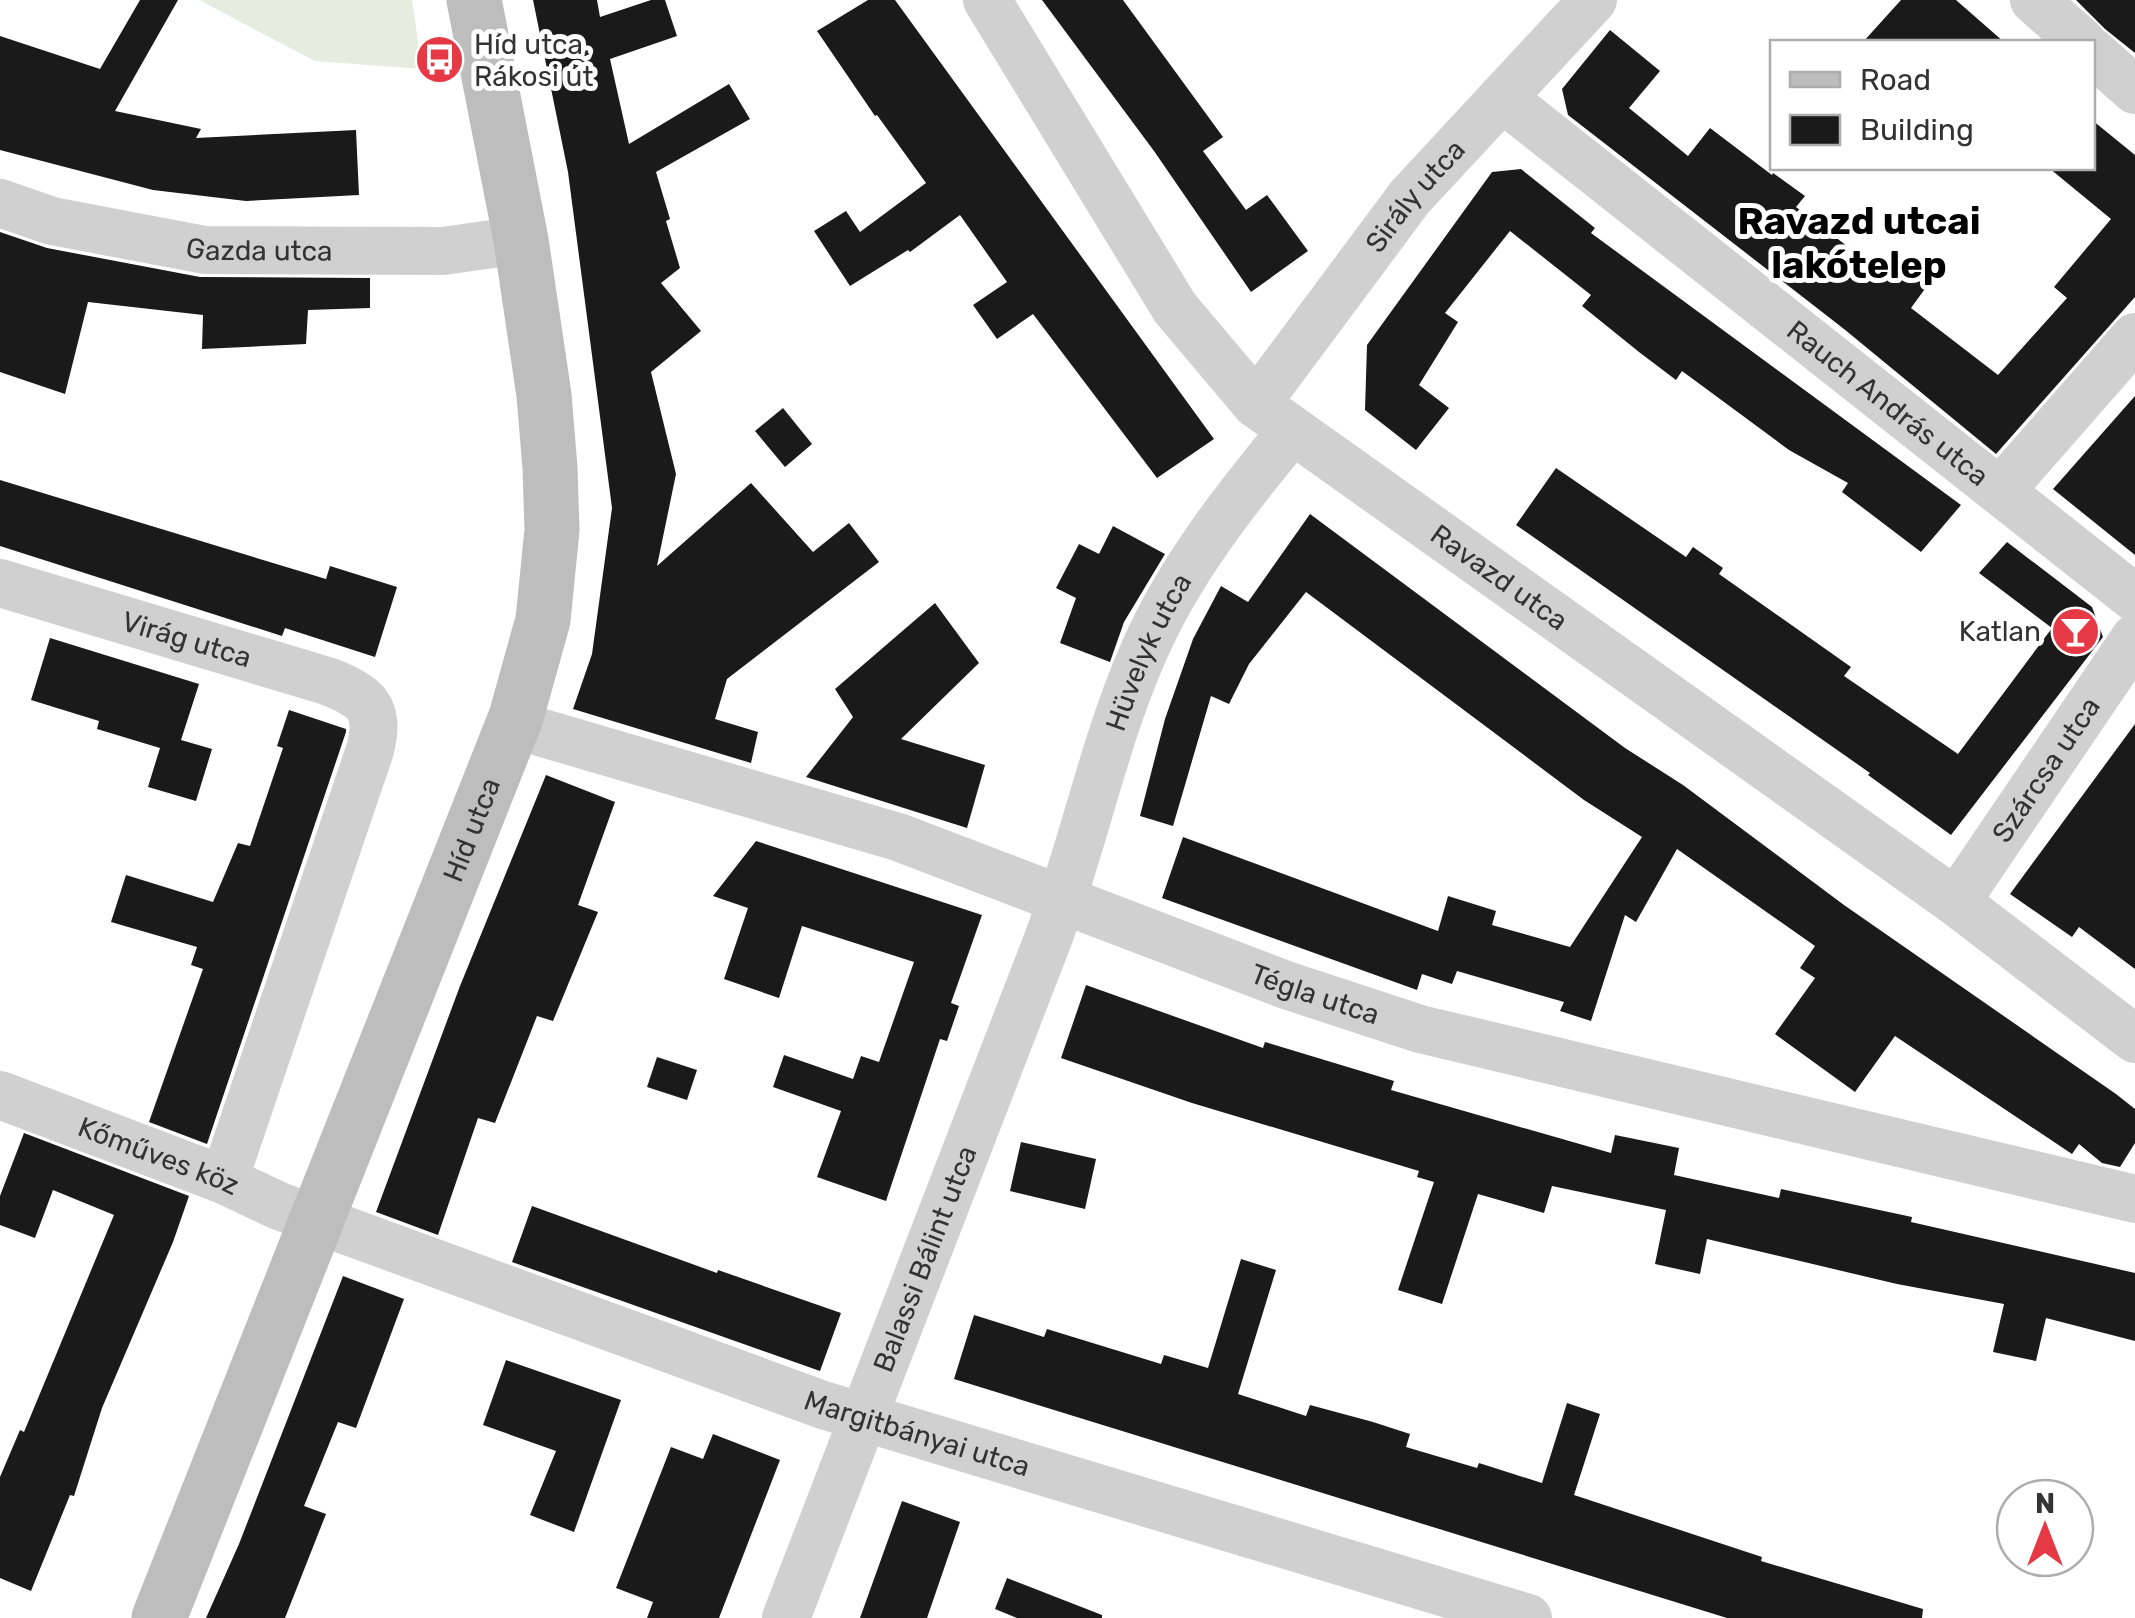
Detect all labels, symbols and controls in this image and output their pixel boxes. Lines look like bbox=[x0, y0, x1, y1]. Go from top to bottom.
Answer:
place label: Híd utca, Rákosi út bbox=[474, 28, 593, 93]
bus stop icon: Híd utca, Rákosi út bbox=[413, 34, 465, 86]
legend bbox=[1770, 40, 2095, 170]
text: Road bbox=[1860, 62, 1931, 98]
text: Building bbox=[1860, 112, 1974, 148]
street label: Sirály utca bbox=[1358, 133, 1472, 259]
district label: Ravazd utcai lakótelep bbox=[1737, 198, 1981, 288]
street label: Gazda utca bbox=[183, 230, 333, 267]
street label: Rauch András utca bbox=[1781, 313, 1995, 493]
street label: Ravazd utca bbox=[1424, 517, 1574, 637]
street label: Hüvelyk utca bbox=[1098, 567, 1198, 735]
street label: Virág utca bbox=[118, 604, 255, 674]
bar icon: Katlan bbox=[2050, 605, 2102, 657]
place label: Katlan bbox=[1959, 615, 2041, 648]
street label: Szárcsa utca bbox=[1985, 691, 2107, 849]
street label: Híd utca bbox=[436, 773, 507, 886]
street label: Tégla utca bbox=[1246, 957, 1384, 1031]
street label: Kőműves köz bbox=[74, 1110, 245, 1201]
street label: Balassi Bálint utca bbox=[866, 1141, 983, 1377]
street label: Margitbányai utca bbox=[800, 1383, 1034, 1483]
north arrow bbox=[1995, 1478, 2095, 1578]
text: N bbox=[2035, 1487, 2055, 1520]

